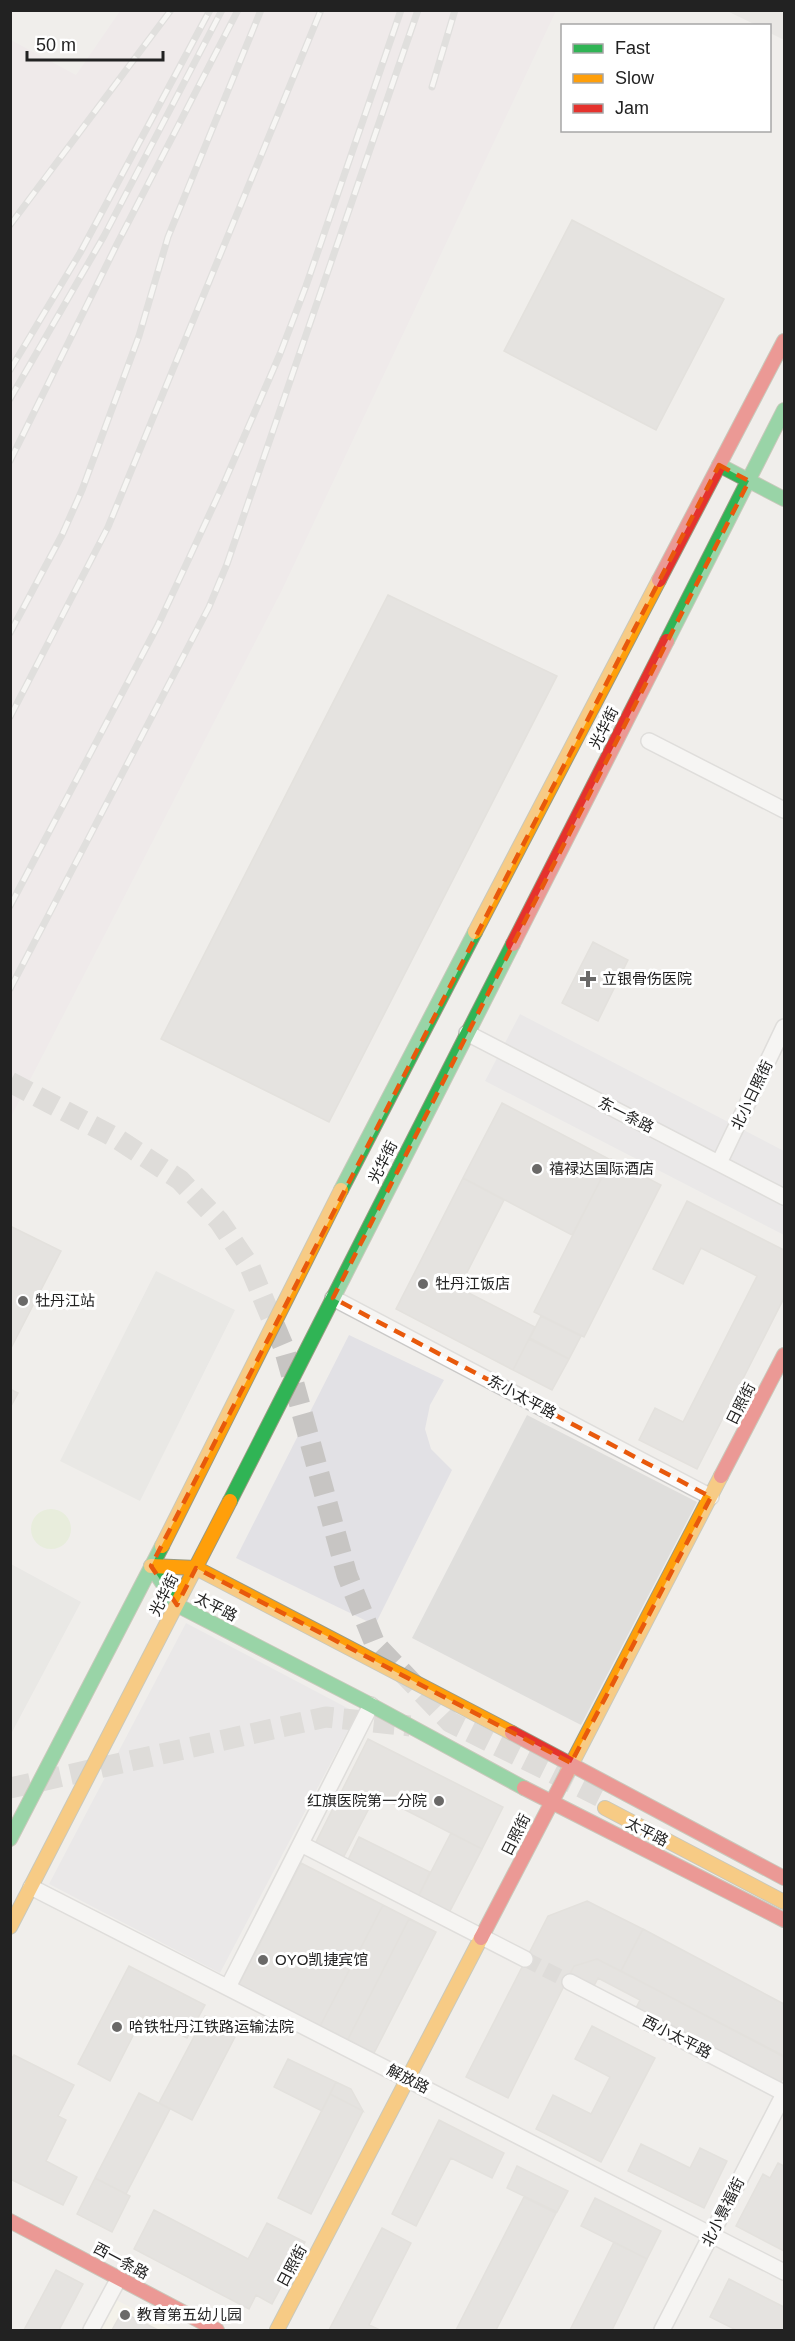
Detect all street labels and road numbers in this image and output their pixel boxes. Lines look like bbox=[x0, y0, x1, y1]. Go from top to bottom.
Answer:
street label: 光华街 bbox=[586, 704, 621, 752]
street label: 北小日照街 bbox=[727, 1057, 776, 1132]
street label: 东一条路 bbox=[596, 1093, 657, 1136]
street label: 光华街 bbox=[365, 1138, 400, 1186]
street label: 东小太平路 bbox=[485, 1371, 559, 1422]
street label: 日照街 bbox=[723, 1380, 758, 1428]
street label: 光华街 bbox=[146, 1571, 181, 1619]
street label: 太平路 bbox=[192, 1589, 240, 1624]
street label: 日照街 bbox=[498, 1811, 533, 1859]
street label: 太平路 bbox=[623, 1814, 671, 1849]
street label: 西小太平路 bbox=[640, 2012, 715, 2061]
street label: 解放路 bbox=[384, 2061, 432, 2096]
street label: 北小景福街 bbox=[698, 2174, 747, 2249]
street label: 西一条路 bbox=[91, 2239, 152, 2282]
street label: 日照街 bbox=[273, 2242, 310, 2290]

